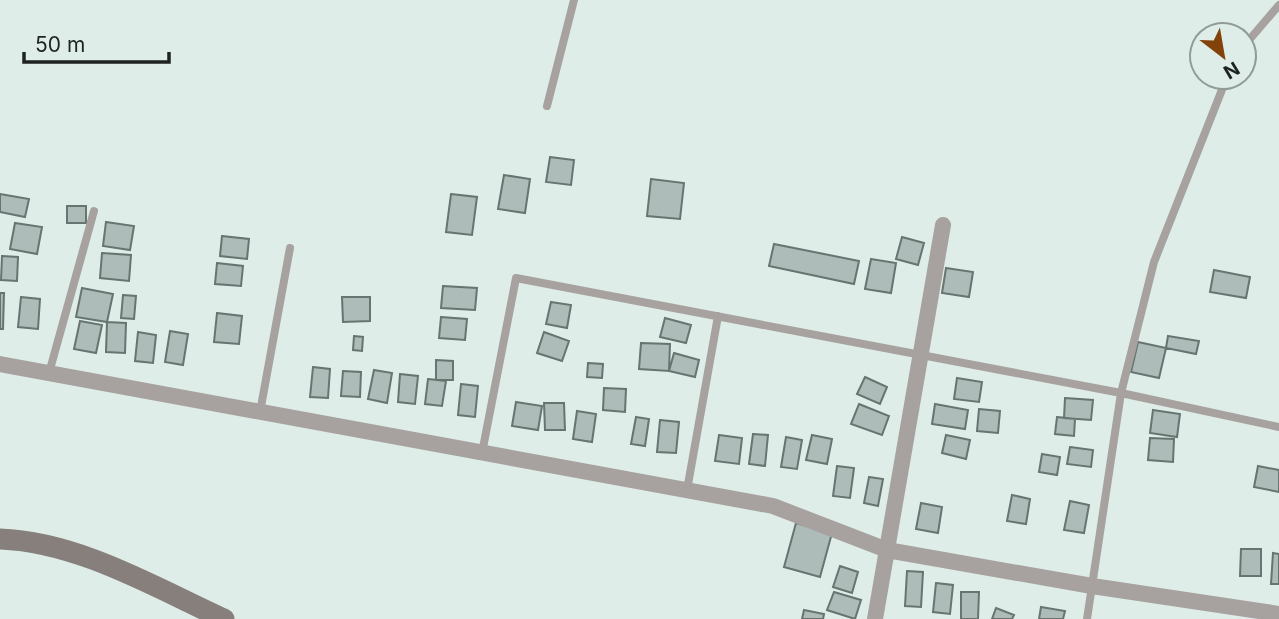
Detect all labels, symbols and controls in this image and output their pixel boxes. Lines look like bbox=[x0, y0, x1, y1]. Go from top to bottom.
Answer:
scale bar bbox=[24, 21, 170, 65]
north arrow bbox=[1188, 21, 1258, 91]
text: 50 m bbox=[35, 32, 85, 57]
text: N bbox=[1219, 57, 1244, 84]

